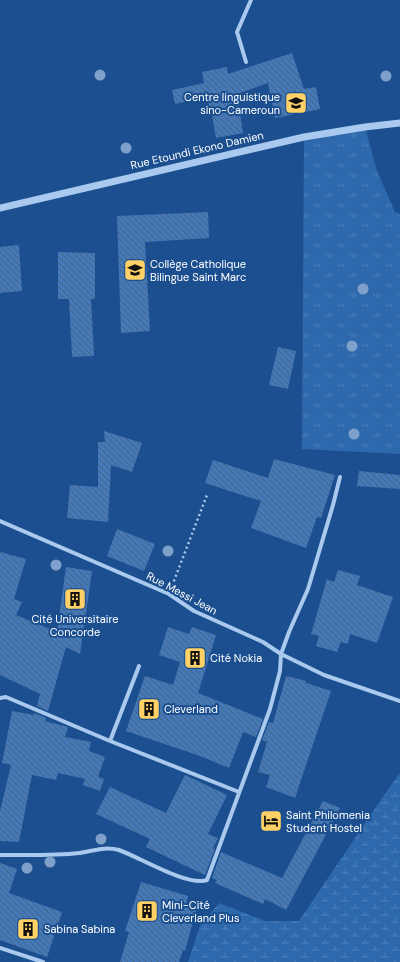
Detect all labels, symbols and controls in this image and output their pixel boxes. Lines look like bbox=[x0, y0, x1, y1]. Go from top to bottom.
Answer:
place label: Centre linguistique sino-Cameroun bbox=[184, 90, 280, 117]
school or university icon: Centre linguistique sino-Cameroun bbox=[283, 90, 309, 116]
street label: Rue Etoundi Ekono Damien bbox=[129, 128, 265, 172]
school or university icon: Collège Catholique Bilingue Saint Marc bbox=[122, 257, 148, 283]
place label: Collège Catholique Bilingue Saint Marc bbox=[150, 257, 246, 284]
street label: Rue Messi Jean bbox=[144, 568, 220, 618]
building icon: Cité Universitaire Concorde bbox=[62, 586, 88, 612]
place label: Cité Universitaire Concorde bbox=[31, 612, 119, 639]
building icon: Cité Nokia bbox=[182, 645, 208, 671]
place label: Cité Nokia bbox=[210, 651, 262, 665]
building icon: Cleverland bbox=[136, 696, 162, 722]
place label: Cleverland bbox=[164, 702, 218, 716]
hotel icon: Saint Philomenia Student Hostel bbox=[258, 808, 284, 834]
place label: Saint Philomenia Student Hostel bbox=[286, 808, 370, 835]
building icon: Mini-Cité Cleverland Plus bbox=[134, 898, 160, 924]
place label: Mini-Cité Cleverland Plus bbox=[162, 898, 239, 925]
building icon: Sabina Sabina bbox=[15, 916, 41, 942]
place label: Sabina Sabina bbox=[44, 922, 115, 936]

